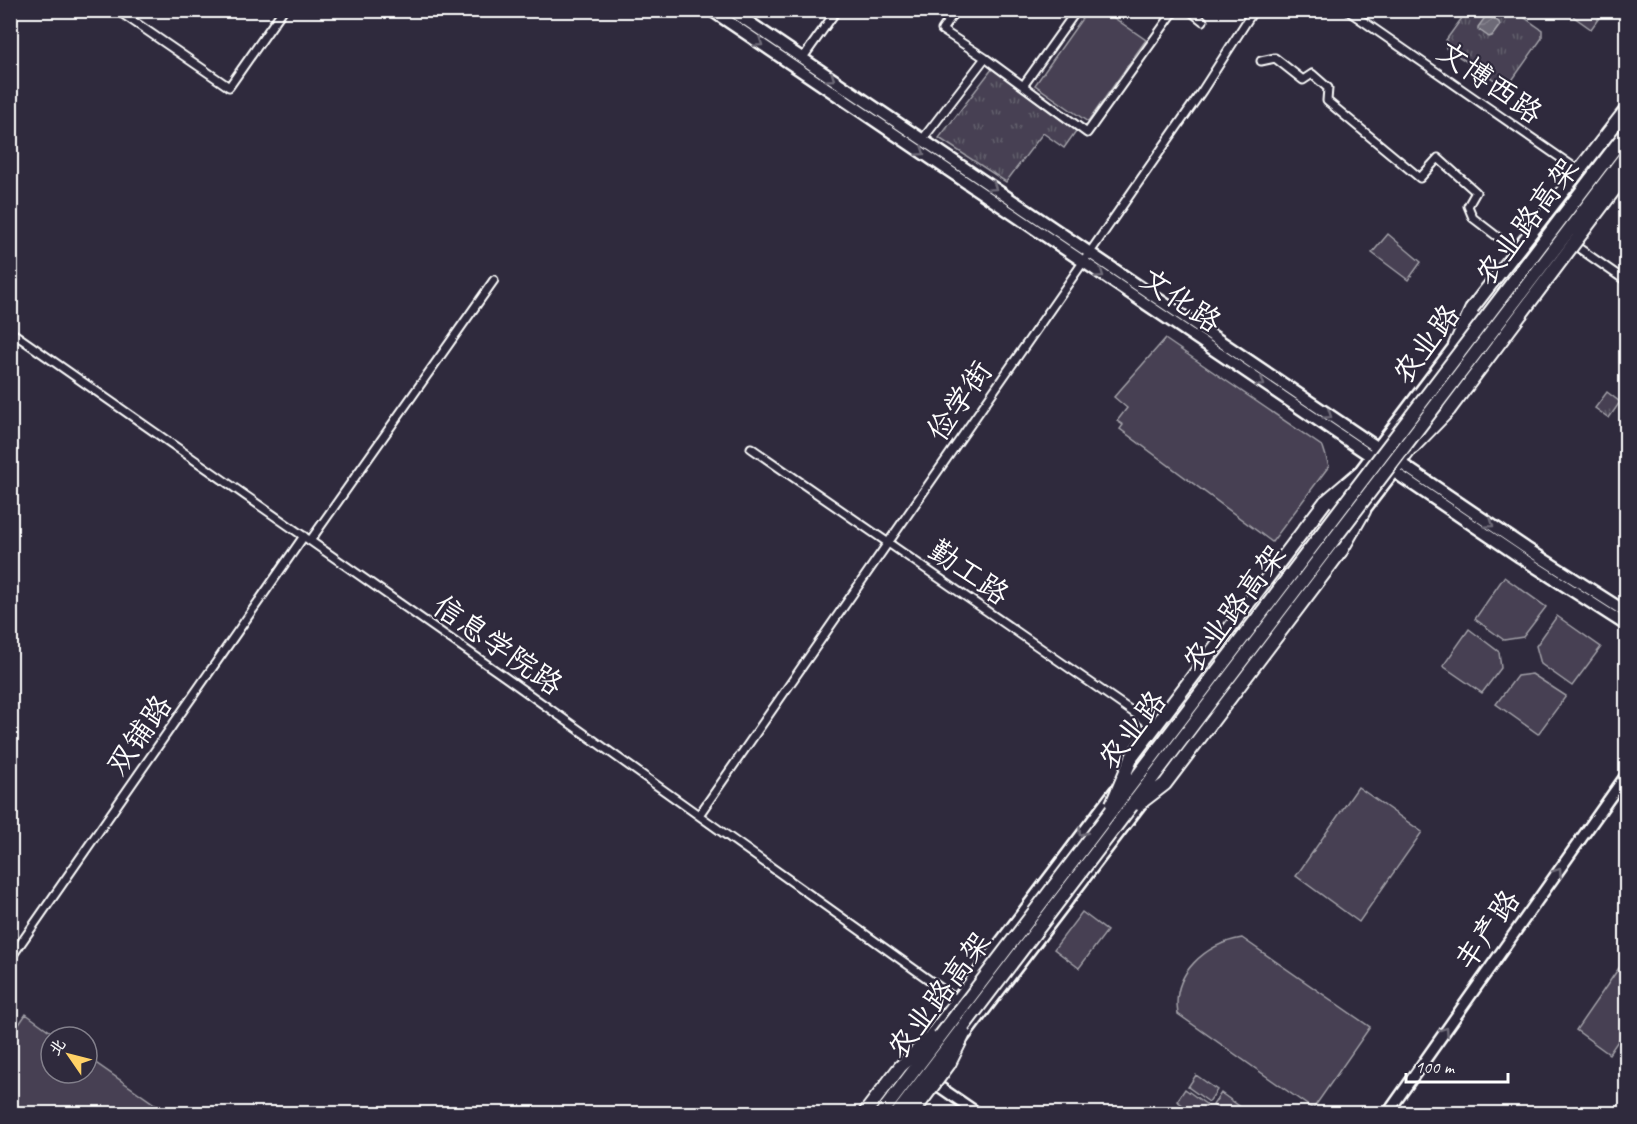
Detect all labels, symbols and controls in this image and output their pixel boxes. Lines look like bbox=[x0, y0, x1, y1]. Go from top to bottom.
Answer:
street label: 文博西路 bbox=[1430, 32, 1550, 132]
one-way arrow bbox=[753, 36, 764, 47]
one-way arrow bbox=[825, 71, 836, 82]
one-way arrow bbox=[914, 145, 925, 156]
street label: 农业路高架 bbox=[1467, 150, 1587, 292]
one-way arrow bbox=[986, 180, 997, 191]
street label: 文化路 bbox=[1133, 259, 1229, 341]
one-way arrow bbox=[1093, 267, 1104, 278]
street label: 农业路 bbox=[1384, 297, 1468, 391]
street label: 俭学街 bbox=[918, 353, 1000, 449]
one-way arrow bbox=[1255, 376, 1266, 387]
one-way arrow bbox=[1322, 408, 1333, 419]
one-way arrow bbox=[1484, 516, 1494, 528]
street label: 勤工路 bbox=[921, 531, 1017, 613]
street label: 农业路高架 bbox=[1174, 537, 1294, 679]
street label: 信息学院路 bbox=[426, 586, 570, 704]
street label: 农业路 bbox=[1089, 683, 1175, 777]
street label: 双铺路 bbox=[98, 687, 180, 783]
one-way arrow bbox=[1078, 825, 1089, 836]
one-way arrow bbox=[1551, 868, 1562, 879]
street label: 丰产路 bbox=[1446, 882, 1528, 978]
street label: 农业路高架 bbox=[879, 924, 999, 1066]
north arrow bbox=[39, 1025, 99, 1085]
one-way arrow bbox=[1438, 1027, 1449, 1038]
text: 北 bbox=[45, 1035, 70, 1059]
scale bar bbox=[1406, 1046, 1508, 1084]
text: 100 m bbox=[1415, 1056, 1456, 1078]

